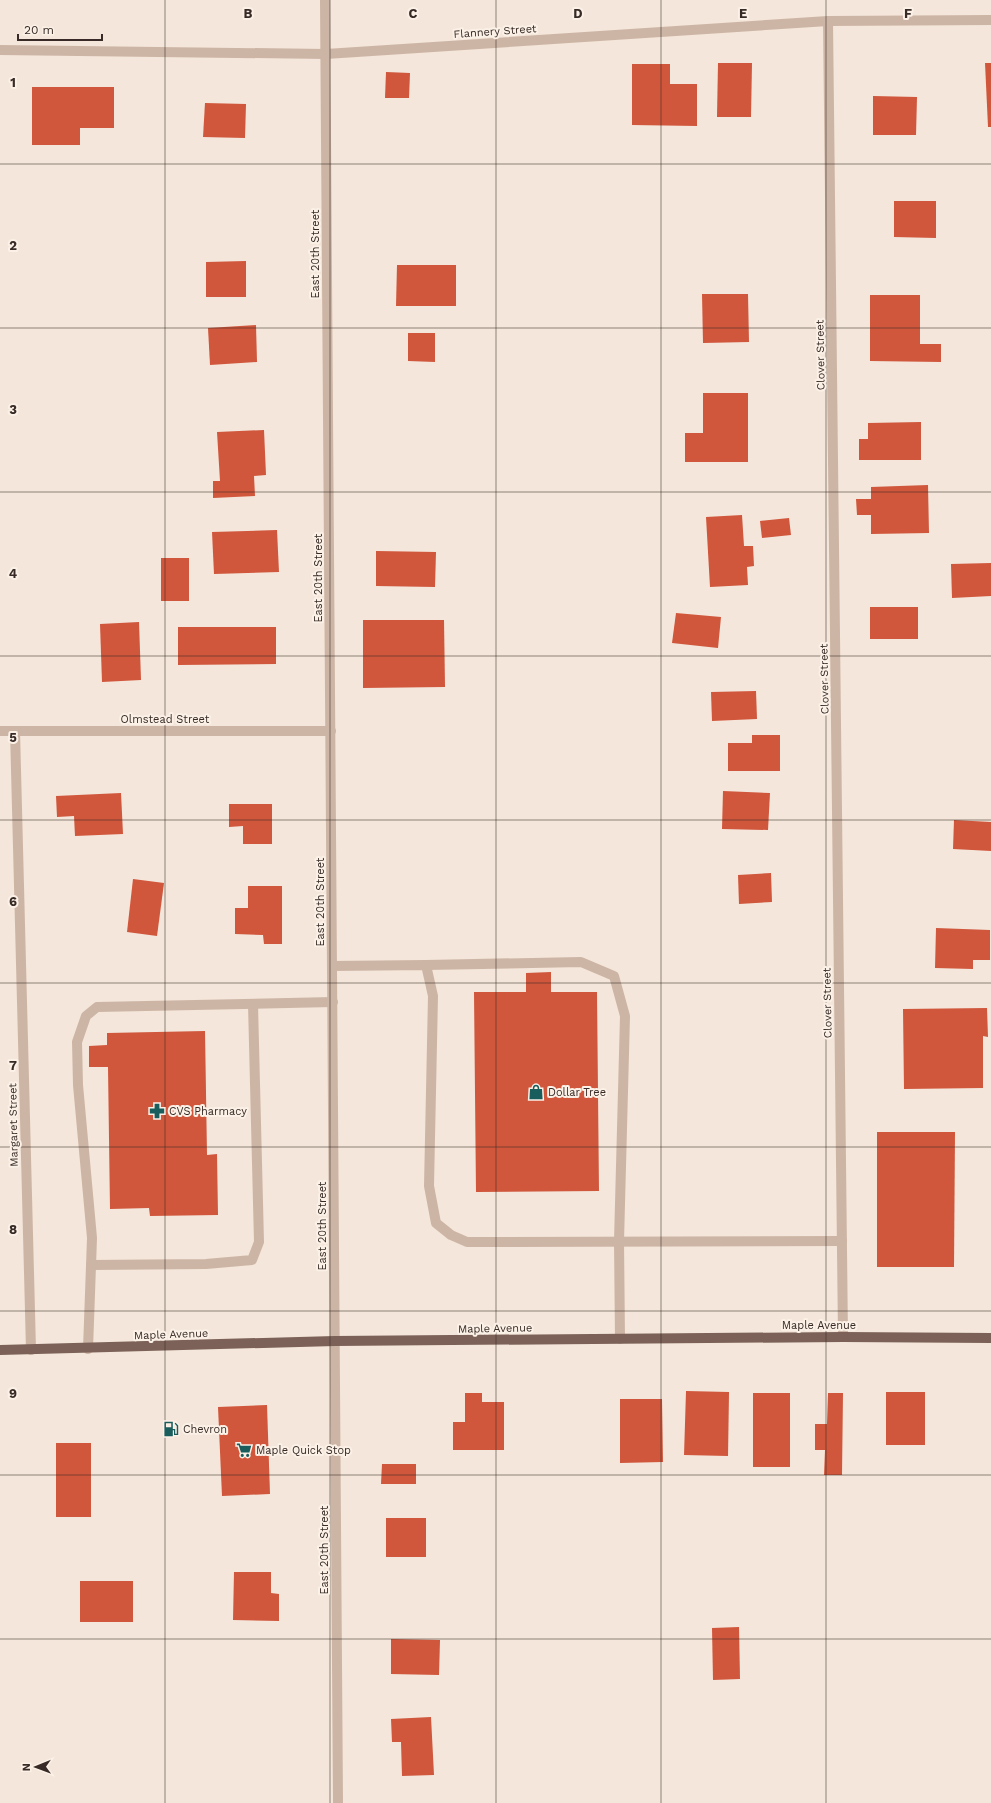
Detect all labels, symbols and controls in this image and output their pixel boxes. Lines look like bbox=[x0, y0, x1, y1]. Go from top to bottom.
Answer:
text: B bbox=[244, 6, 253, 21]
text: C bbox=[409, 6, 418, 21]
text: D bbox=[573, 6, 583, 21]
text: E bbox=[739, 6, 747, 21]
text: F bbox=[904, 6, 912, 21]
scale bar bbox=[18, 16, 102, 42]
street label: Flannery Street bbox=[453, 22, 537, 41]
text: 20 m bbox=[24, 23, 54, 37]
text: 1 bbox=[10, 75, 16, 90]
street label: East 20th Street bbox=[309, 209, 322, 298]
text: 2 bbox=[9, 238, 17, 253]
street label: Clover Street bbox=[813, 319, 828, 390]
text: 3 bbox=[9, 402, 17, 417]
street label: East 20th Street bbox=[312, 533, 325, 622]
text: 4 bbox=[9, 566, 18, 581]
street label: Clover Street bbox=[817, 643, 832, 714]
street label: Olmstead Street bbox=[121, 713, 210, 726]
text: 5 bbox=[9, 730, 17, 745]
street label: East 20th Street bbox=[314, 857, 327, 946]
text: 6 bbox=[9, 894, 17, 909]
street label: Clover Street bbox=[820, 967, 835, 1038]
text: 7 bbox=[9, 1058, 17, 1073]
street label: Margaret Street bbox=[6, 1083, 21, 1167]
shop icon: Dollar Tree bbox=[527, 1083, 545, 1101]
place label: Dollar Tree bbox=[548, 1086, 606, 1099]
pharmacy icon: CVS Pharmacy bbox=[148, 1102, 166, 1120]
place label: CVS Pharmacy bbox=[169, 1105, 247, 1118]
street label: East 20th Street bbox=[316, 1181, 329, 1270]
text: 8 bbox=[9, 1222, 17, 1237]
street label: Maple Avenue bbox=[782, 1319, 856, 1332]
street label: Maple Avenue bbox=[458, 1321, 532, 1336]
street label: Maple Avenue bbox=[134, 1327, 208, 1342]
text: 9 bbox=[9, 1386, 17, 1401]
fuel station icon: Chevron bbox=[162, 1420, 180, 1438]
place label: Chevron bbox=[183, 1423, 227, 1436]
supermarket icon: Maple Quick Stop bbox=[235, 1441, 253, 1459]
place label: Maple Quick Stop bbox=[256, 1444, 351, 1457]
street label: East 20th Street bbox=[318, 1505, 331, 1594]
north arrow bbox=[16, 1747, 56, 1787]
text: N bbox=[20, 1763, 33, 1771]

